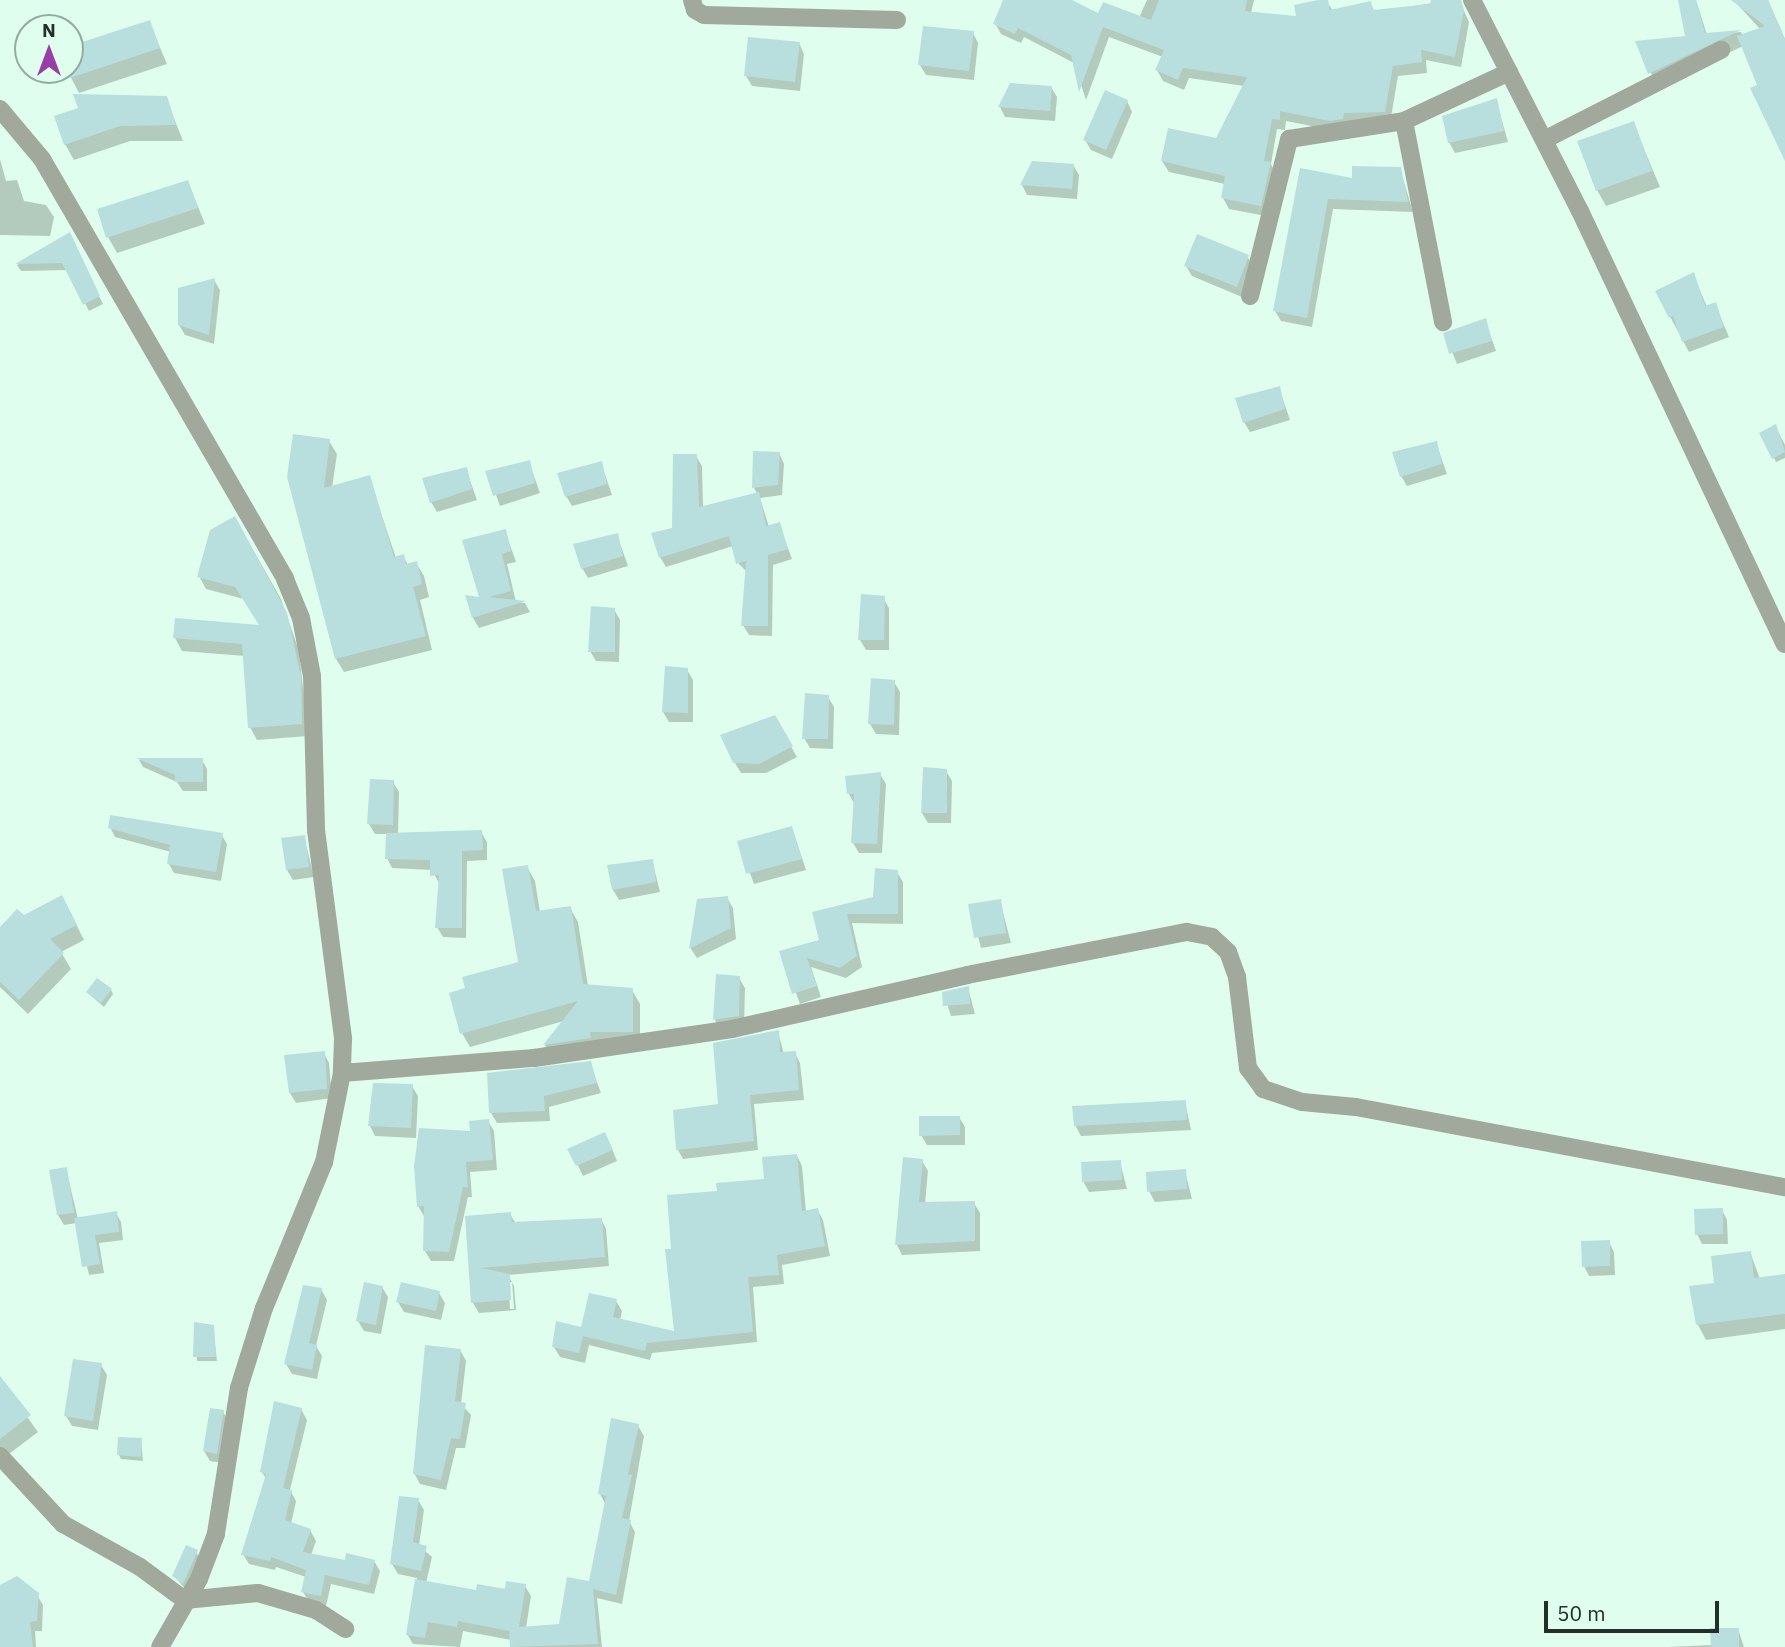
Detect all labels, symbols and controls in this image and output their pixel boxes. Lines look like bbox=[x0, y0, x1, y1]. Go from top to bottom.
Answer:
north arrow bbox=[14, 14, 84, 84]
text: N bbox=[42, 18, 56, 42]
scale bar bbox=[1547, 1588, 1722, 1632]
text: 50 m bbox=[1557, 1599, 1606, 1627]

